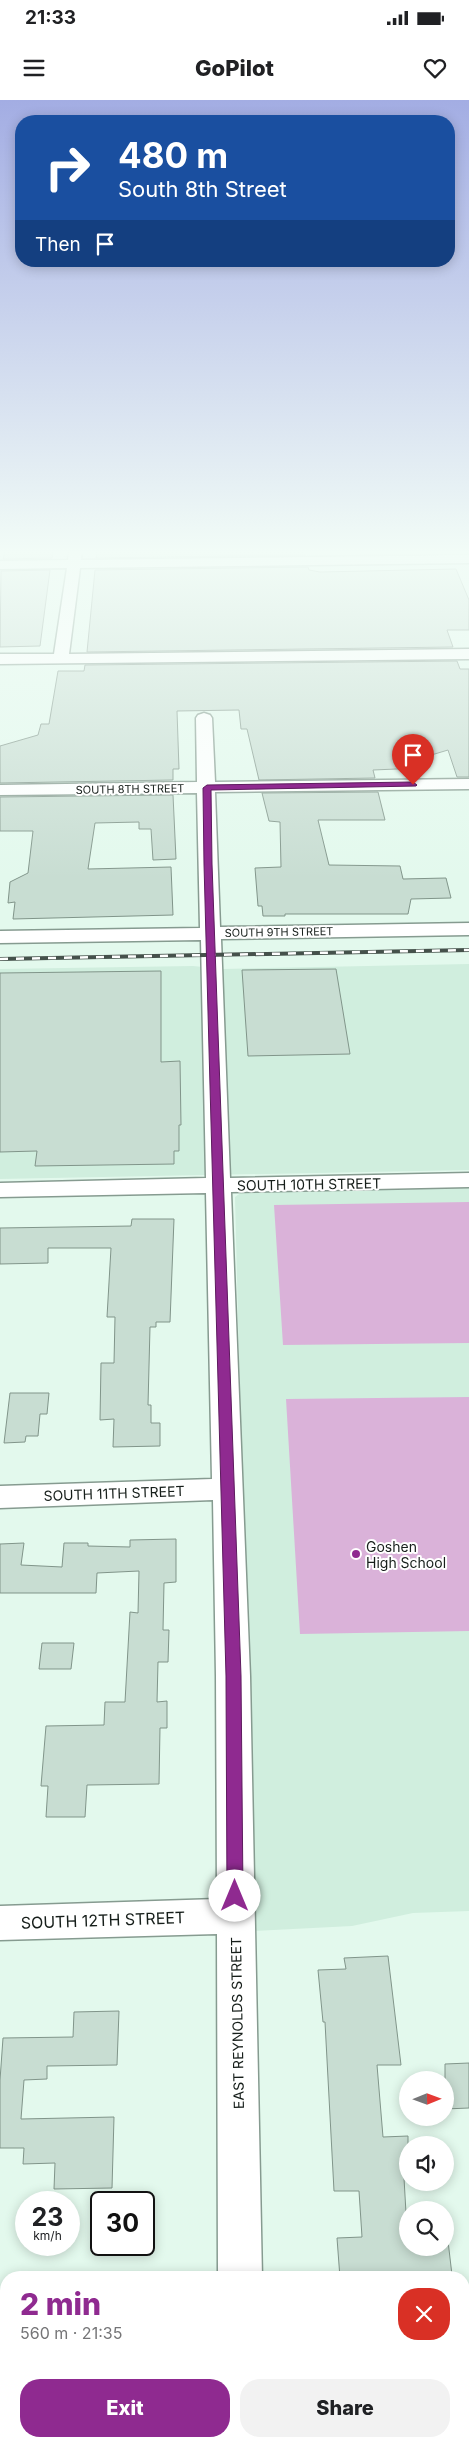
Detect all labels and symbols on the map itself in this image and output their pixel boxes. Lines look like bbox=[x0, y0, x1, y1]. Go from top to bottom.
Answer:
pin bbox=[392, 734, 434, 785]
street label: SOUTH 8TH STREET bbox=[76, 781, 184, 797]
street label: SOUTH 9TH STREET bbox=[224, 924, 334, 940]
street label: SOUTH 10TH STREET bbox=[237, 1174, 381, 1194]
street label: SOUTH 11TH STREET bbox=[43, 1482, 185, 1504]
place label: Goshen High School bbox=[366, 1538, 446, 1571]
marker: Goshen High School bbox=[350, 1548, 362, 1560]
position arrow bbox=[208, 1869, 260, 1921]
street label: SOUTH 12TH STREET bbox=[20, 1907, 186, 1933]
street label: EAST REYNOLDS STREET bbox=[227, 1937, 247, 2109]
north arrow bbox=[399, 2071, 454, 2126]
speed limit sign: 30 bbox=[90, 2191, 155, 2256]

